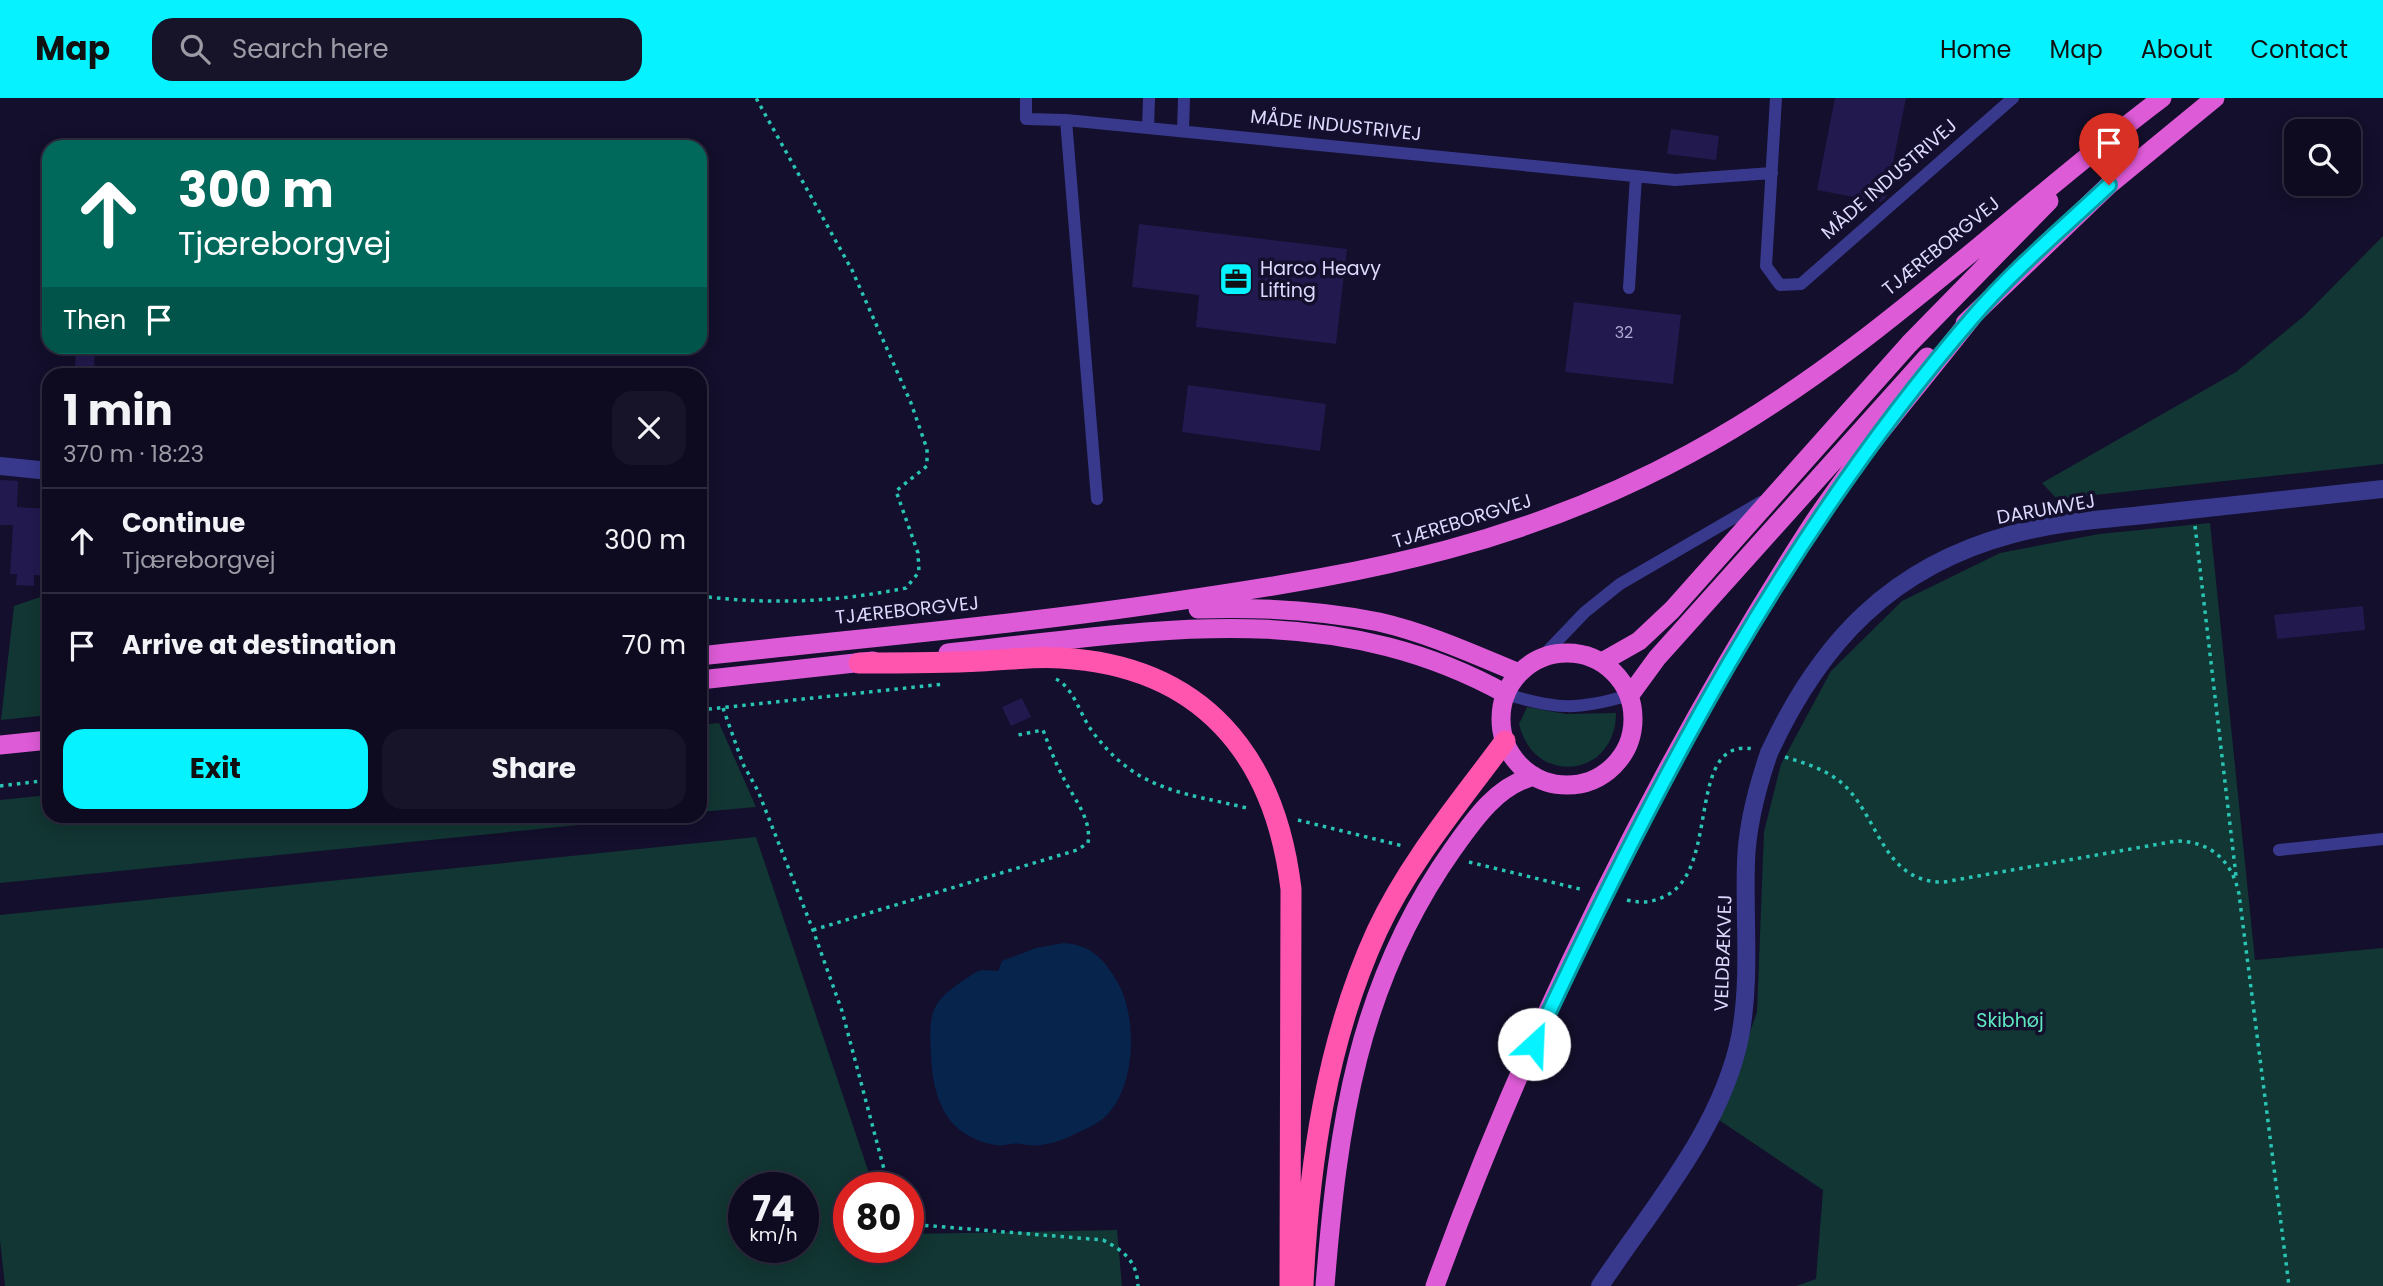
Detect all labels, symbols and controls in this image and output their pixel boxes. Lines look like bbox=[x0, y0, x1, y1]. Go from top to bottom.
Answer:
search box bbox=[152, 18, 642, 81]
text: Map bbox=[35, 25, 110, 72]
icon: search bbox=[176, 30, 214, 68]
text: Search here bbox=[232, 31, 389, 67]
text: Home bbox=[1940, 33, 2012, 66]
text: Map bbox=[2050, 33, 2103, 66]
text: About bbox=[2141, 33, 2212, 66]
text: Contact bbox=[2250, 33, 2348, 66]
street label: MÅDE INDUSTRIVEJ bbox=[1249, 103, 1423, 147]
street label: MÅDE INDUSTRIVEJ bbox=[1815, 112, 1963, 246]
pin bbox=[2079, 113, 2139, 185]
map controls bbox=[2284, 119, 2361, 196]
button: search bbox=[2284, 119, 2361, 196]
icon: arrive bbox=[2090, 124, 2128, 162]
text: 300 m bbox=[178, 156, 334, 224]
icon: ahead bbox=[63, 168, 154, 259]
street label: TJÆREBORGVEJ bbox=[1876, 190, 2006, 302]
text: Tjæreborgvej bbox=[178, 221, 392, 266]
place label: Harco Heavy Lifting bbox=[1260, 255, 1381, 304]
office icon: Harco Heavy Lifting bbox=[1217, 260, 1255, 298]
icon: arrive bbox=[140, 301, 178, 339]
text: Then bbox=[63, 302, 126, 338]
house number: 32 bbox=[1615, 321, 1633, 344]
text: 1 min bbox=[63, 381, 173, 440]
button: close bbox=[612, 391, 686, 465]
text: 370 m · 18:23 bbox=[63, 438, 204, 470]
street label: TJÆREBORGVEJ bbox=[1389, 487, 1535, 555]
street label: DARUMVEJ bbox=[1995, 487, 2097, 531]
text: Continue bbox=[122, 505, 245, 541]
icon: ahead bbox=[63, 522, 101, 560]
text: 300 m bbox=[604, 522, 686, 558]
text: Tjæreborgvej bbox=[122, 544, 275, 576]
street label: TJÆREBORGVEJ bbox=[834, 589, 980, 631]
icon: arrive bbox=[63, 627, 101, 665]
text: Arrive at destination bbox=[122, 627, 397, 663]
text: 70 m bbox=[622, 627, 686, 663]
button: Exit bbox=[63, 729, 368, 809]
button: Share bbox=[382, 729, 686, 809]
street label: VELDBÆKVEJ bbox=[1707, 894, 1739, 1012]
position arrow bbox=[1497, 1007, 1571, 1081]
park label: Skibhøj bbox=[1976, 1007, 2044, 1034]
speed limit sign: 80 bbox=[833, 1172, 924, 1263]
text: 74 bbox=[752, 1184, 795, 1233]
text: km/h bbox=[750, 1222, 797, 1247]

